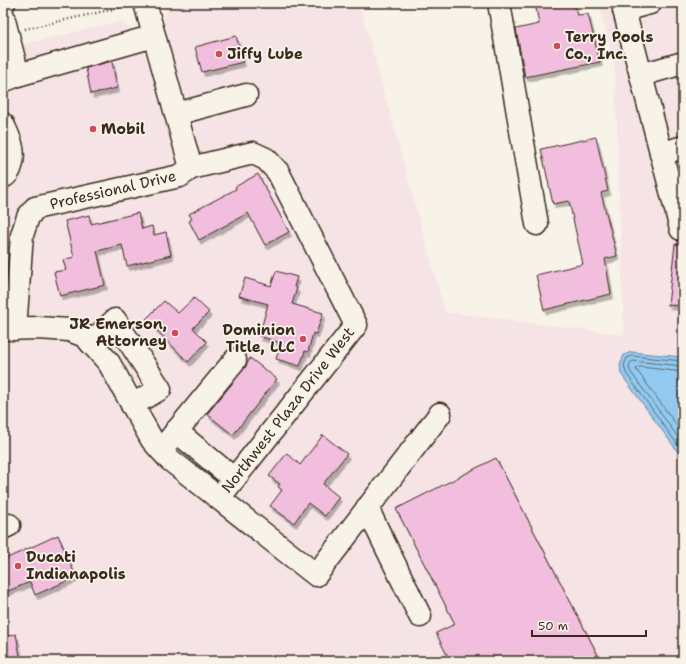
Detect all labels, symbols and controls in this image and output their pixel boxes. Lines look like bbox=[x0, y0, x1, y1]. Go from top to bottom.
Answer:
place label: Terry Pools Co., Inc. bbox=[565, 27, 653, 64]
marker: Terry Pools Co., Inc. bbox=[552, 41, 562, 51]
place label: Jiffy Lube bbox=[227, 44, 303, 64]
marker: Jiffy Lube bbox=[214, 49, 224, 59]
place label: Mobil bbox=[101, 119, 145, 139]
marker: Mobil bbox=[88, 124, 98, 134]
street label: Professional Drive bbox=[48, 166, 178, 214]
place label: JR Emerson, Attorney bbox=[69, 314, 167, 351]
place label: Dominion Title, LLC bbox=[223, 320, 295, 357]
street label: Northwest Plaza Drive West bbox=[217, 323, 359, 497]
marker: JR Emerson, Attorney bbox=[170, 328, 180, 338]
marker: Dominion Title, LLC bbox=[298, 334, 308, 344]
place label: Ducati Indianapolis bbox=[26, 547, 126, 584]
marker: Ducati Indianapolis bbox=[13, 561, 23, 571]
scale bar bbox=[532, 612, 646, 638]
text: 50 m bbox=[538, 618, 568, 634]

